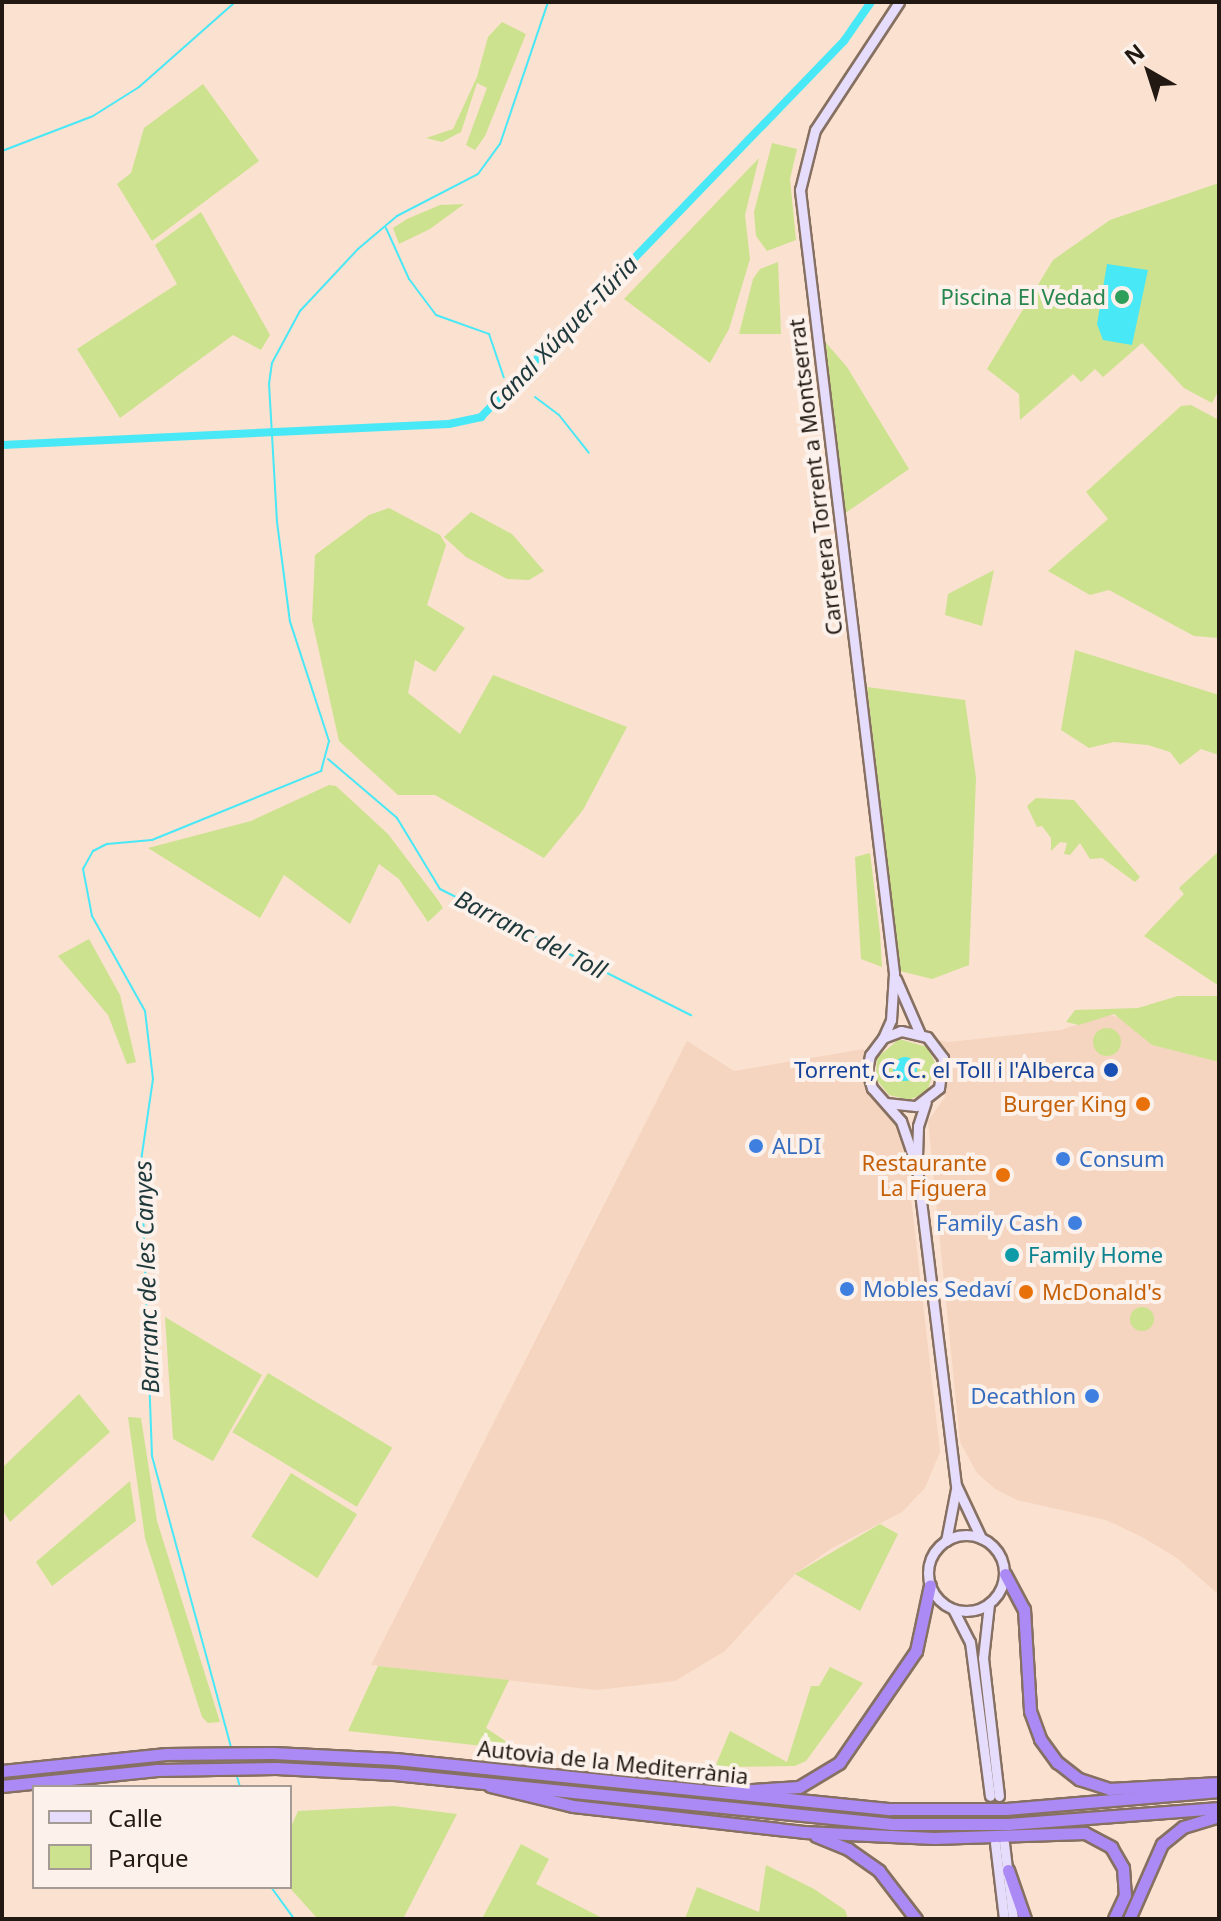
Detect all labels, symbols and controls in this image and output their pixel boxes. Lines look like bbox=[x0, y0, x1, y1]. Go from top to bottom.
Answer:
north arrow bbox=[1109, 32, 1189, 112]
text: N bbox=[1117, 36, 1150, 71]
water label: Canal Xúquer-Túria bbox=[481, 250, 643, 416]
place label: Piscina El Vedad bbox=[940, 284, 1106, 310]
marker: Piscina El Vedad bbox=[1113, 288, 1131, 306]
street label: Carretera Torrent a Montserrat bbox=[782, 317, 848, 637]
water label: Barranc del Toll bbox=[451, 884, 611, 984]
place label: Torrent, C. C. el Toll i l'Alberca bbox=[794, 1057, 1095, 1083]
marker: Torrent, C. C. el Toll i l'Alberca bbox=[1102, 1061, 1120, 1079]
place label: Burger King bbox=[1003, 1091, 1127, 1117]
marker: Burger King bbox=[1134, 1095, 1152, 1113]
place label: ALDI bbox=[772, 1133, 821, 1159]
marker: ALDI bbox=[747, 1137, 765, 1155]
place label: Consum bbox=[1079, 1146, 1165, 1172]
place label: Restaurante La Figuera bbox=[862, 1149, 987, 1200]
marker: Consum bbox=[1054, 1150, 1072, 1168]
water label: Barranc de les Canyes bbox=[128, 1160, 164, 1394]
marker: Restaurante La Figuera bbox=[994, 1166, 1012, 1184]
place label: Family Cash bbox=[936, 1210, 1059, 1236]
marker: Family Cash bbox=[1066, 1214, 1084, 1232]
place label: Family Home bbox=[1028, 1242, 1163, 1268]
marker: Family Home bbox=[1003, 1246, 1021, 1264]
place label: Mobles Sedaví bbox=[863, 1276, 1011, 1302]
place label: McDonald's bbox=[1042, 1279, 1162, 1305]
marker: Mobles Sedaví bbox=[838, 1280, 856, 1298]
marker: McDonald's bbox=[1017, 1283, 1035, 1301]
place label: Decathlon bbox=[971, 1383, 1076, 1409]
marker: Decathlon bbox=[1083, 1387, 1101, 1405]
street label: Autovia de la Mediterrània bbox=[476, 1735, 750, 1789]
legend bbox=[32, 1785, 292, 1889]
text: Calle bbox=[108, 1801, 163, 1834]
text: Parque bbox=[108, 1841, 189, 1874]

